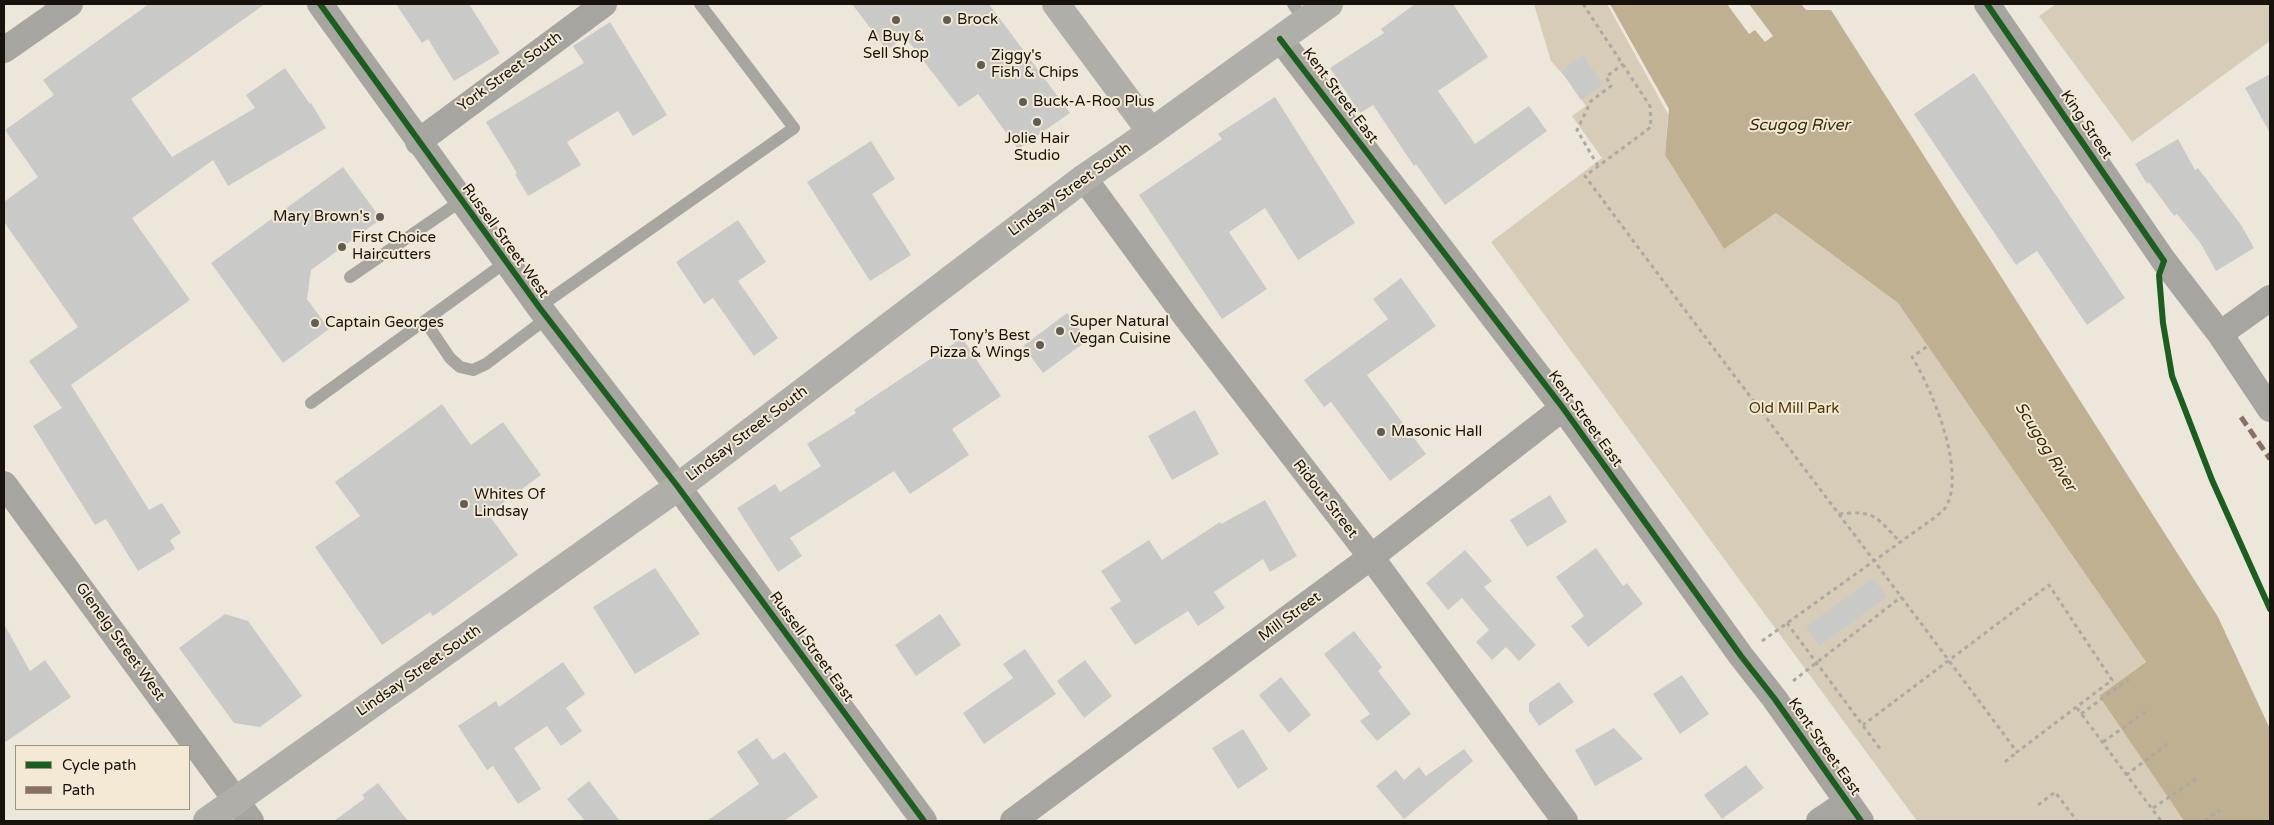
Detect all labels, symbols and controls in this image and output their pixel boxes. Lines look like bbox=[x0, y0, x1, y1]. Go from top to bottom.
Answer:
place label: Brock bbox=[957, 11, 998, 29]
marker: A Buy & Sell Shop bbox=[890, 14, 902, 26]
marker: Brock bbox=[941, 14, 953, 26]
street label: York Street South bbox=[454, 28, 566, 116]
place label: A Buy & Sell Shop bbox=[863, 28, 929, 63]
street label: Kent Street East bbox=[1298, 45, 1382, 147]
place label: Ziggy's Fish & Chips bbox=[991, 47, 1079, 82]
marker: Ziggy's Fish & Chips bbox=[975, 59, 987, 71]
street label: King Street bbox=[2056, 87, 2116, 163]
place label: Buck-A-Roo Plus bbox=[1033, 93, 1154, 111]
marker: Buck-A-Roo Plus bbox=[1017, 96, 1029, 108]
marker: Jolie Hair Studio bbox=[1031, 116, 1043, 128]
water label: Scugog River bbox=[1748, 116, 1850, 136]
place label: Jolie Hair Studio bbox=[1004, 130, 1070, 165]
street label: Lindsay Street South bbox=[1005, 139, 1135, 241]
street label: Russell Street West bbox=[458, 180, 552, 302]
place label: Mary Brown's bbox=[273, 208, 370, 226]
marker: Mary Brown's bbox=[374, 211, 386, 223]
place label: First Choice Haircutters bbox=[352, 229, 436, 264]
marker: First Choice Haircutters bbox=[336, 241, 348, 253]
place label: Super Natural Vegan Cuisine bbox=[1070, 313, 1171, 348]
place label: Captain Georges bbox=[325, 314, 444, 332]
marker: Captain Georges bbox=[309, 317, 321, 329]
marker: Super Natural Vegan Cuisine bbox=[1054, 325, 1066, 337]
place label: Tony’s Best Pizza & Wings bbox=[930, 327, 1030, 362]
marker: Tony’s Best Pizza & Wings bbox=[1034, 339, 1046, 351]
street label: Kent Street East bbox=[1544, 367, 1626, 471]
street label: Lindsay Street South bbox=[683, 382, 811, 486]
water label: Scugog River bbox=[2010, 399, 2080, 495]
park label: Old Mill Park bbox=[1749, 400, 1839, 418]
place label: Masonic Hall bbox=[1391, 423, 1482, 441]
marker: Masonic Hall bbox=[1375, 426, 1387, 438]
street label: Ridout Street bbox=[1289, 456, 1361, 542]
place label: Whites Of Lindsay bbox=[474, 486, 545, 521]
marker: Whites Of Lindsay bbox=[458, 498, 470, 510]
street label: Glenelg Street West bbox=[71, 580, 169, 704]
street label: Russell Street East bbox=[765, 588, 857, 706]
street label: Mill Street bbox=[1255, 588, 1325, 646]
street label: Lindsay Street South bbox=[353, 621, 485, 721]
street label: Kent Street East bbox=[1784, 695, 1864, 799]
legend bbox=[15, 745, 190, 810]
text: Cycle path bbox=[62, 756, 136, 774]
text: Path bbox=[62, 781, 95, 799]

